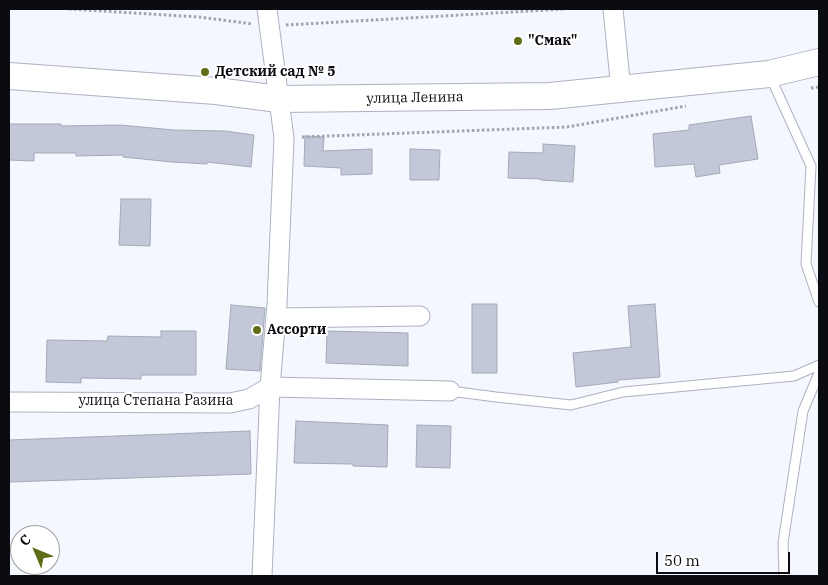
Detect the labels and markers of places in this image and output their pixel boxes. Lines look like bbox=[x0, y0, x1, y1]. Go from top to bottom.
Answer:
place label: "Смак" bbox=[528, 33, 578, 49]
marker: "Смак" bbox=[512, 35, 524, 47]
place label: Детский сад № 5 bbox=[215, 64, 336, 80]
marker: Детский сад № 5 bbox=[199, 66, 211, 78]
place label: Ассорти bbox=[267, 322, 326, 338]
marker: Ассорти bbox=[251, 324, 263, 336]

